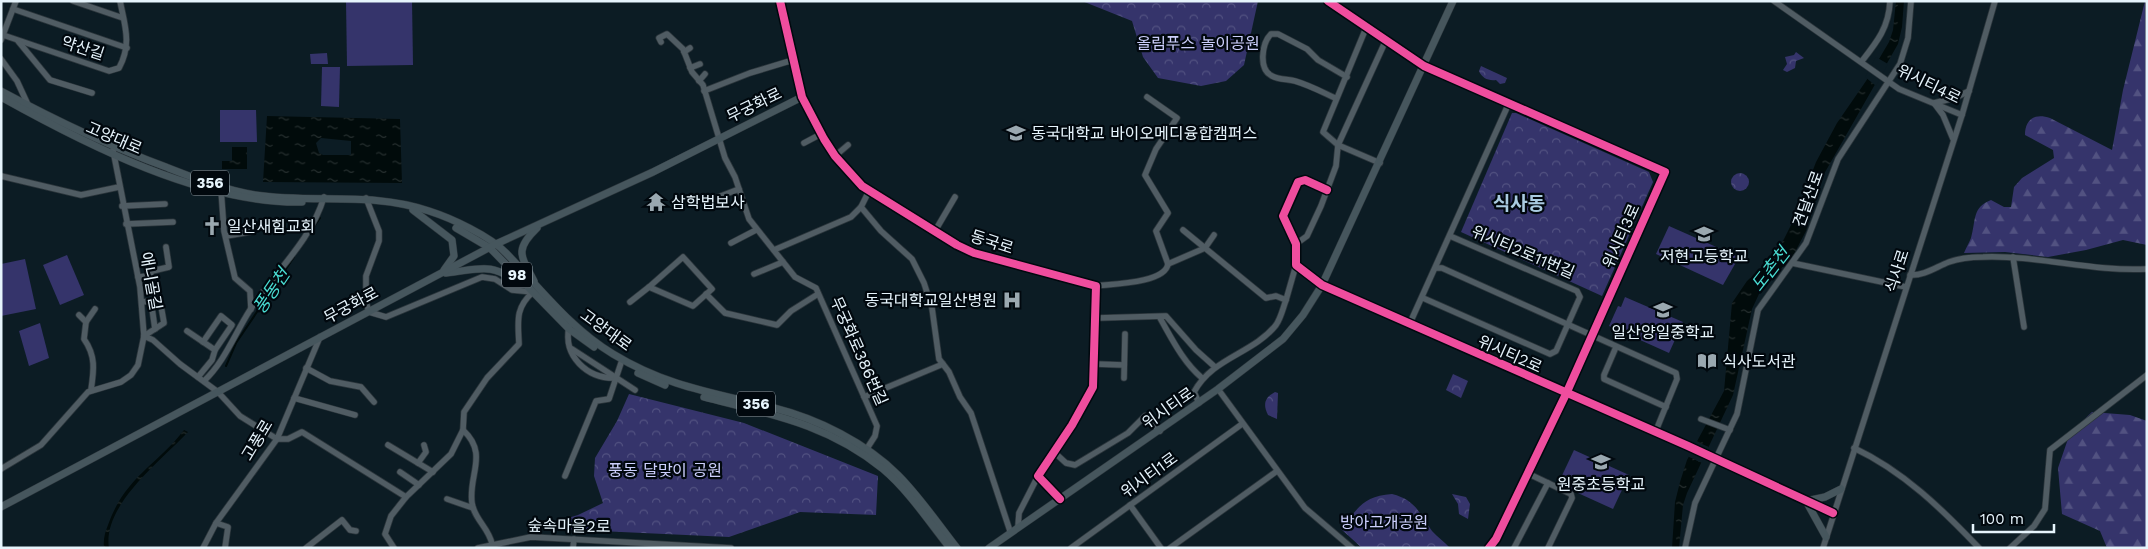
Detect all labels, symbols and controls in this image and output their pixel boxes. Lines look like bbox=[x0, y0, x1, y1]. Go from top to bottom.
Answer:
street label: 약산길 bbox=[59, 32, 107, 64]
park label: 올림푸스 놀이공원 bbox=[1136, 34, 1260, 53]
street label: 위시티4로 bbox=[1894, 60, 1964, 108]
street label: 무궁화로 bbox=[723, 83, 785, 126]
street label: 고양대로 bbox=[83, 118, 145, 158]
school or university icon: 동국대학교 바이오메디융합캠퍼스 bbox=[1005, 122, 1027, 144]
place label: 동국대학교 바이오메디융합캠퍼스 bbox=[1031, 124, 1257, 143]
street label: 견달산로 bbox=[1789, 168, 1827, 230]
road number: 356 bbox=[191, 170, 229, 196]
temple icon: 삼학법보사 bbox=[645, 191, 667, 213]
district label: 식사동 bbox=[1493, 192, 1545, 215]
place label: 삼학법보사 bbox=[671, 193, 745, 212]
street label: 위시티3로 bbox=[1598, 201, 1644, 271]
church icon: 일산새힘교회 bbox=[201, 215, 223, 237]
place label: 일산새힘교회 bbox=[227, 217, 315, 236]
street label: 위시티2로11번길 bbox=[1469, 222, 1577, 282]
school or university icon: 저현고등학교 bbox=[1693, 223, 1715, 245]
street label: 동국로 bbox=[968, 226, 1016, 258]
water label: 도촌천 bbox=[1746, 241, 1795, 295]
place label: 저현고등학교 bbox=[1660, 247, 1748, 266]
street label: 식사로 bbox=[1881, 247, 1913, 295]
street label: 애니골길 bbox=[137, 250, 165, 312]
road number: 98 bbox=[502, 262, 532, 288]
water label: 풍동천 bbox=[248, 263, 295, 317]
street label: 무궁화로 bbox=[321, 283, 382, 327]
hospital icon: 동국대학교일산병원 bbox=[1001, 289, 1023, 311]
place label: 동국대학교일산병원 bbox=[865, 291, 997, 310]
street label: 무궁화로386번길 bbox=[826, 294, 892, 408]
school or university icon: 일산양일중학교 bbox=[1652, 299, 1674, 321]
street label: 고양대로 bbox=[577, 305, 636, 355]
place label: 일산양일중학교 bbox=[1611, 323, 1715, 342]
street label: 위시티2로 bbox=[1475, 331, 1545, 377]
library icon: 식사도서관 bbox=[1696, 350, 1718, 372]
place label: 식사도서관 bbox=[1722, 352, 1796, 371]
street label: 위시티로 bbox=[1138, 383, 1198, 433]
road number: 356 bbox=[737, 392, 775, 416]
street label: 고풍로 bbox=[237, 416, 277, 464]
street label: 위시티1로 bbox=[1117, 448, 1181, 502]
school or university icon: 원중초등학교 bbox=[1590, 451, 1612, 473]
park label: 풍동 달맞이 공원 bbox=[608, 461, 722, 480]
place label: 원중초등학교 bbox=[1557, 475, 1645, 494]
scale bar bbox=[1973, 502, 2054, 534]
text: 100 m bbox=[1980, 510, 2024, 528]
park label: 방아고개공원 bbox=[1340, 513, 1428, 532]
street label: 숲속마을2로 bbox=[527, 516, 611, 536]

